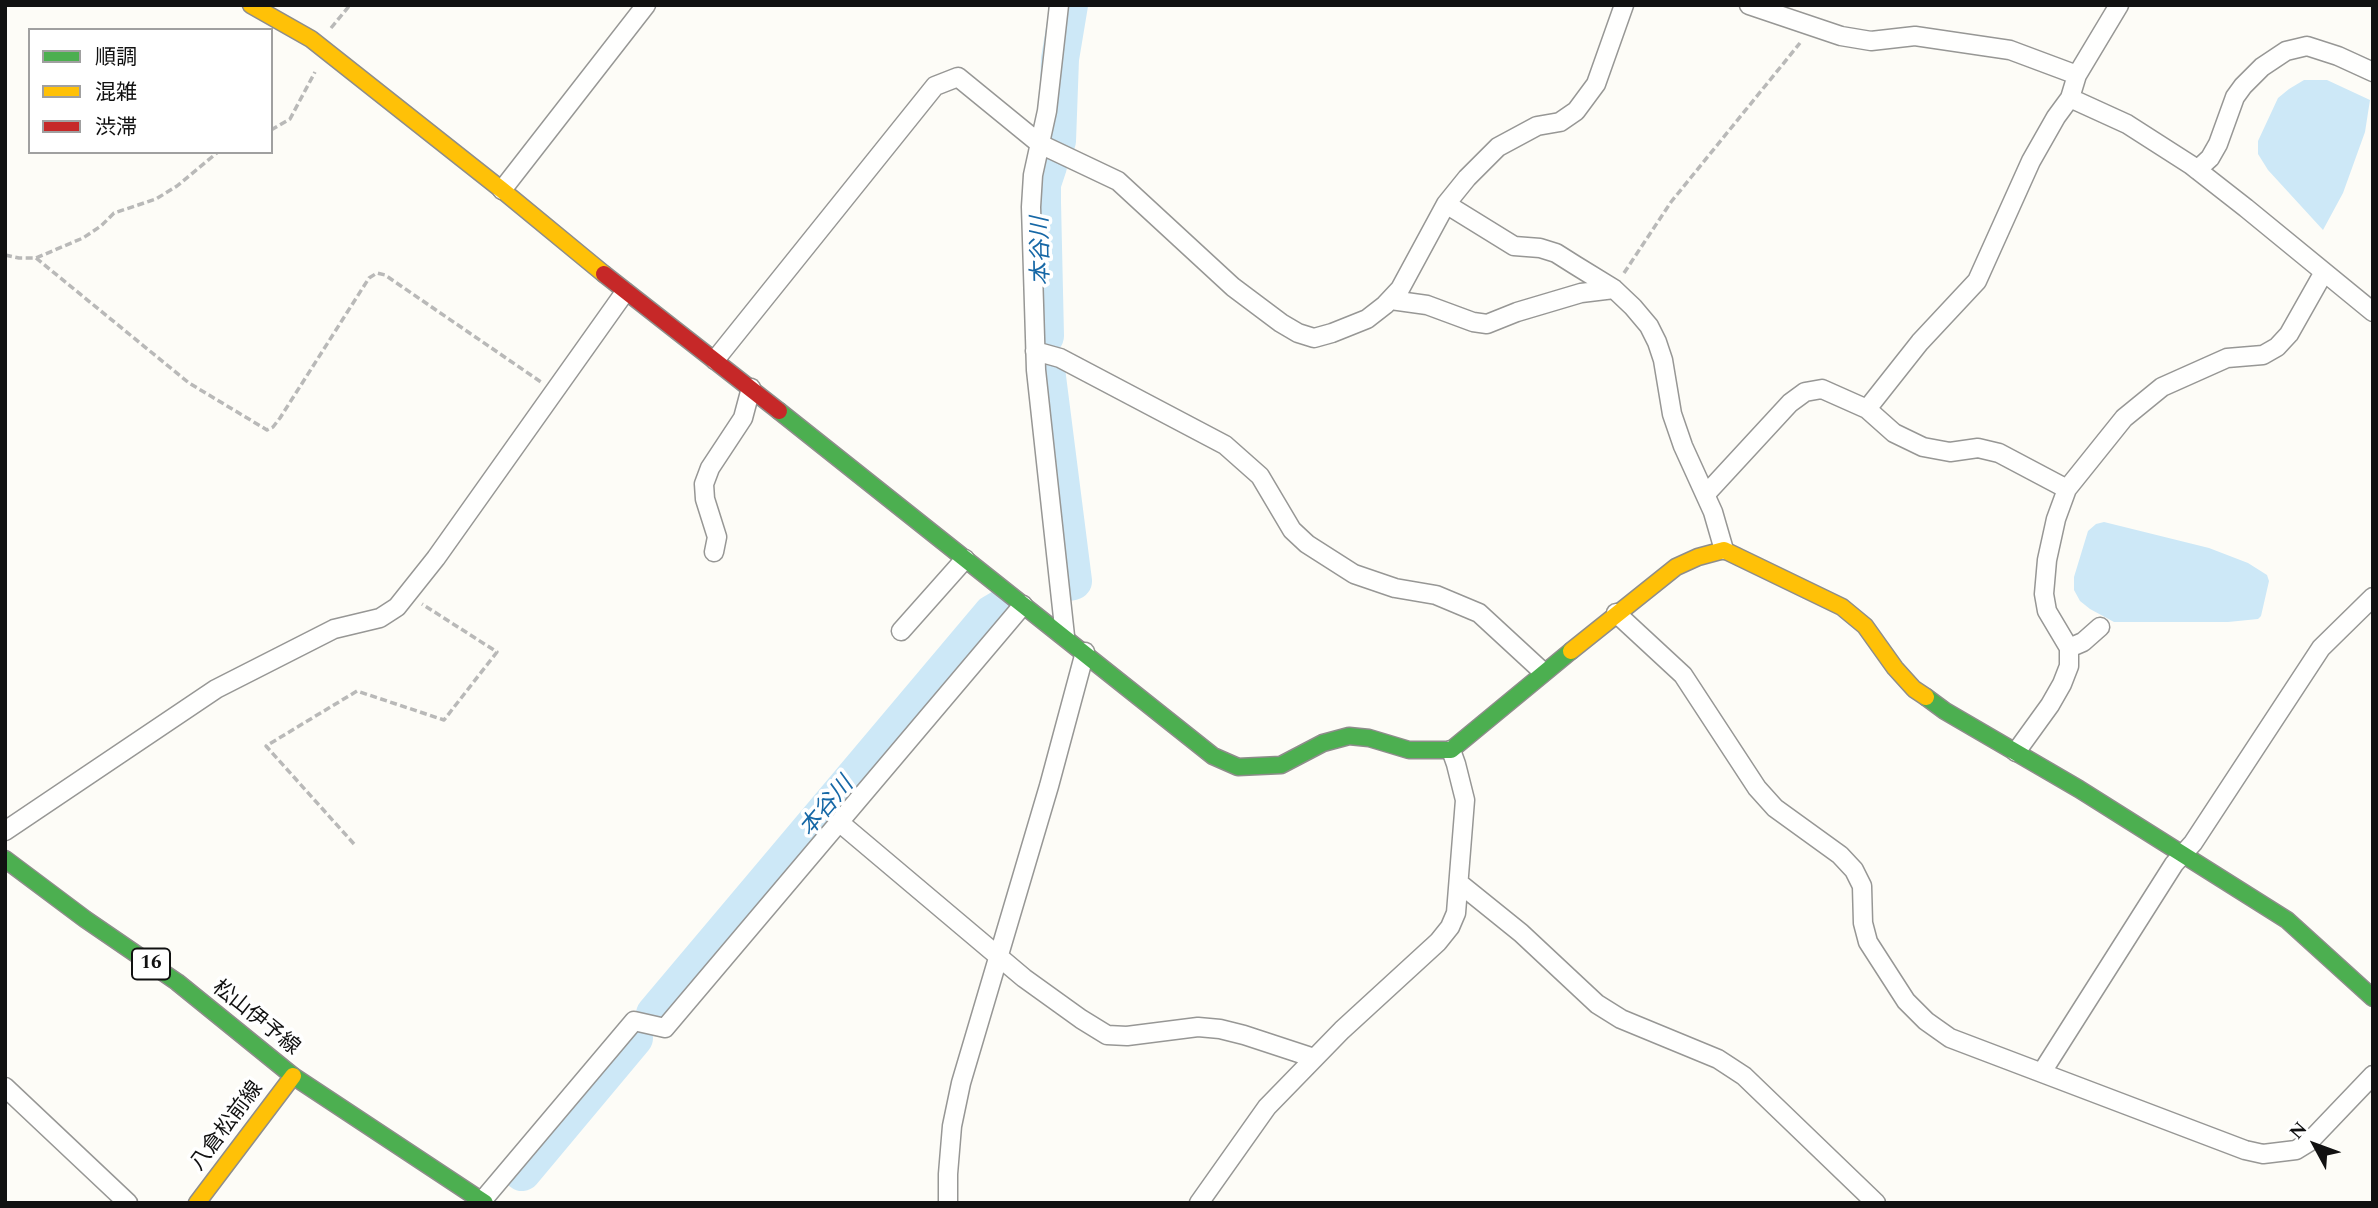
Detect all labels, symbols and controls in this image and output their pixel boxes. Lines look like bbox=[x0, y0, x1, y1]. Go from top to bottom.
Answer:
legend bbox=[28, 28, 273, 154]
text: 順調 bbox=[95, 42, 137, 74]
text: 混雑 bbox=[95, 77, 137, 109]
text: 渋滞 bbox=[95, 112, 137, 144]
water label: 本谷川 bbox=[1029, 216, 1057, 286]
water label: 本谷川 bbox=[795, 773, 861, 843]
road number: 16 bbox=[132, 948, 170, 980]
street label: 松山伊予線 bbox=[206, 976, 304, 1062]
street label: 八倉松前線 bbox=[186, 1077, 270, 1177]
north arrow bbox=[2280, 1110, 2350, 1180]
text: N bbox=[2283, 1116, 2315, 1146]

